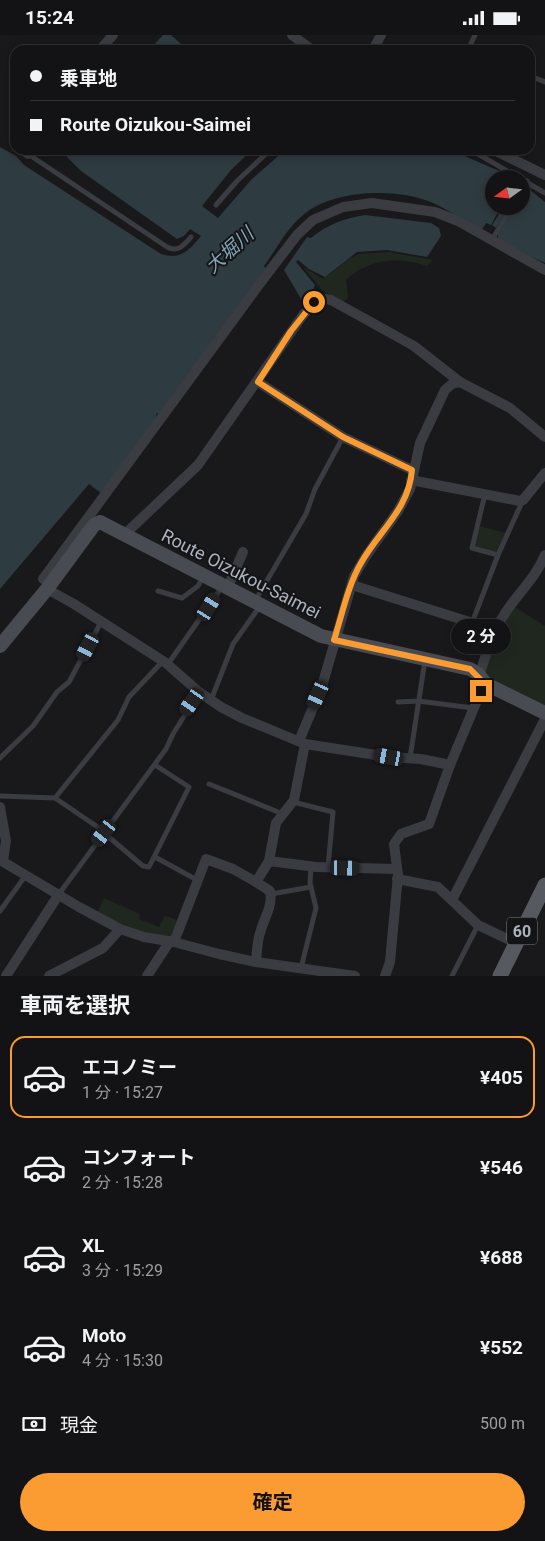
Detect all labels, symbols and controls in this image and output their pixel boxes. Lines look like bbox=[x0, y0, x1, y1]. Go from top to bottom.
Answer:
text: 15:24 bbox=[25, 6, 74, 29]
text: 乗車地 bbox=[60, 67, 117, 90]
text: Route Oizukou-Saimei bbox=[60, 113, 251, 136]
north arrow bbox=[485, 170, 530, 215]
map controls bbox=[485, 170, 530, 215]
water label: 大堀川 bbox=[200, 221, 260, 278]
route start bbox=[303, 291, 325, 313]
street label: Route Oizukou-Saimei bbox=[158, 524, 324, 623]
car bbox=[194, 590, 223, 624]
callout: 2 分 bbox=[451, 619, 511, 653]
text: 2 分 bbox=[466, 627, 496, 646]
car bbox=[74, 630, 101, 664]
car bbox=[305, 678, 330, 712]
route end bbox=[470, 680, 492, 702]
car bbox=[177, 685, 206, 719]
car bbox=[372, 747, 405, 767]
car bbox=[88, 817, 119, 849]
car bbox=[329, 860, 360, 876]
road number: 60 bbox=[507, 917, 537, 944]
text: 車両を選択 bbox=[20, 993, 130, 1018]
icon: car bbox=[22, 1055, 67, 1100]
text: エコノミー bbox=[82, 1056, 177, 1079]
text: ¥405 bbox=[480, 1066, 523, 1089]
text: 1 分 · 15:27 bbox=[82, 1083, 163, 1102]
icon: car bbox=[22, 1145, 67, 1190]
text: コンフォート bbox=[82, 1146, 195, 1169]
text: ¥546 bbox=[480, 1156, 523, 1179]
text: 2 分 · 15:28 bbox=[82, 1173, 163, 1192]
text: XL bbox=[82, 1234, 104, 1257]
icon: car bbox=[22, 1235, 67, 1280]
text: ¥688 bbox=[480, 1246, 523, 1269]
text: 3 分 · 15:29 bbox=[82, 1261, 163, 1280]
text: Moto bbox=[82, 1324, 126, 1347]
icon: car bbox=[22, 1325, 67, 1370]
text: ¥552 bbox=[480, 1336, 523, 1359]
text: 4 分 · 15:30 bbox=[82, 1351, 163, 1370]
icon: cash bbox=[20, 1410, 48, 1438]
text: 現金 bbox=[60, 1414, 98, 1437]
text: 500 m bbox=[480, 1414, 525, 1433]
button: 確定 bbox=[20, 1473, 525, 1531]

